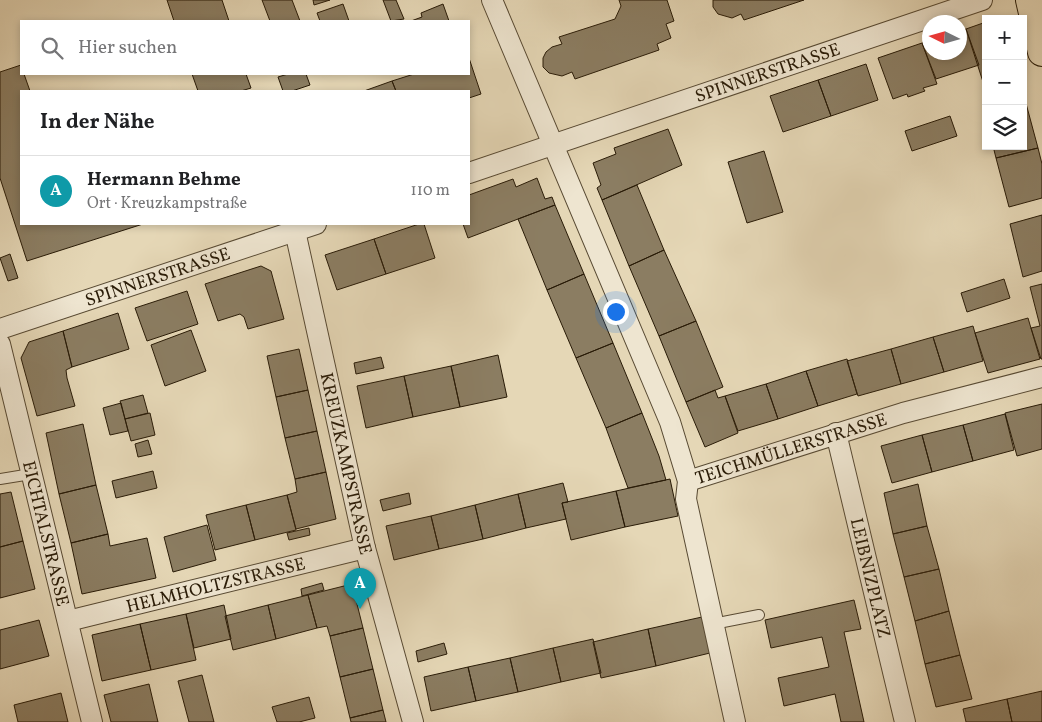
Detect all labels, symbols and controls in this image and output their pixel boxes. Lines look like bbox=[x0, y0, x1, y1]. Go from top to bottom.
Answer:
north arrow bbox=[922, 15, 967, 60]
map controls bbox=[982, 15, 1027, 150]
button: + bbox=[982, 15, 1027, 60]
search box bbox=[20, 20, 470, 75]
icon: search bbox=[38, 34, 66, 62]
text: Hier suchen bbox=[78, 35, 177, 61]
street label: SPINNERSTRASSE bbox=[692, 38, 844, 110]
button: − bbox=[982, 60, 1027, 105]
button: layers bbox=[982, 105, 1027, 150]
text: In der Nähe bbox=[40, 108, 155, 137]
text: Hermann Behme bbox=[87, 167, 241, 193]
text: A bbox=[50, 180, 62, 202]
text: 110 m bbox=[411, 180, 450, 202]
text: Ort · Kreuzkampstraße bbox=[87, 193, 247, 215]
street label: SPINNERSTRASSE bbox=[82, 242, 234, 314]
your location bbox=[603, 299, 629, 325]
street label: KREUZKAMPSTRASSE bbox=[313, 370, 377, 558]
street label: TEICHMÜLLERSTRASSE bbox=[692, 408, 891, 492]
street label: EICHTALSTRASSE bbox=[15, 458, 74, 609]
street label: LEIBNIZPLATZ bbox=[843, 516, 896, 641]
street label: HELMHOLTZSTRASSE bbox=[124, 552, 308, 620]
pin: A bbox=[344, 568, 376, 609]

